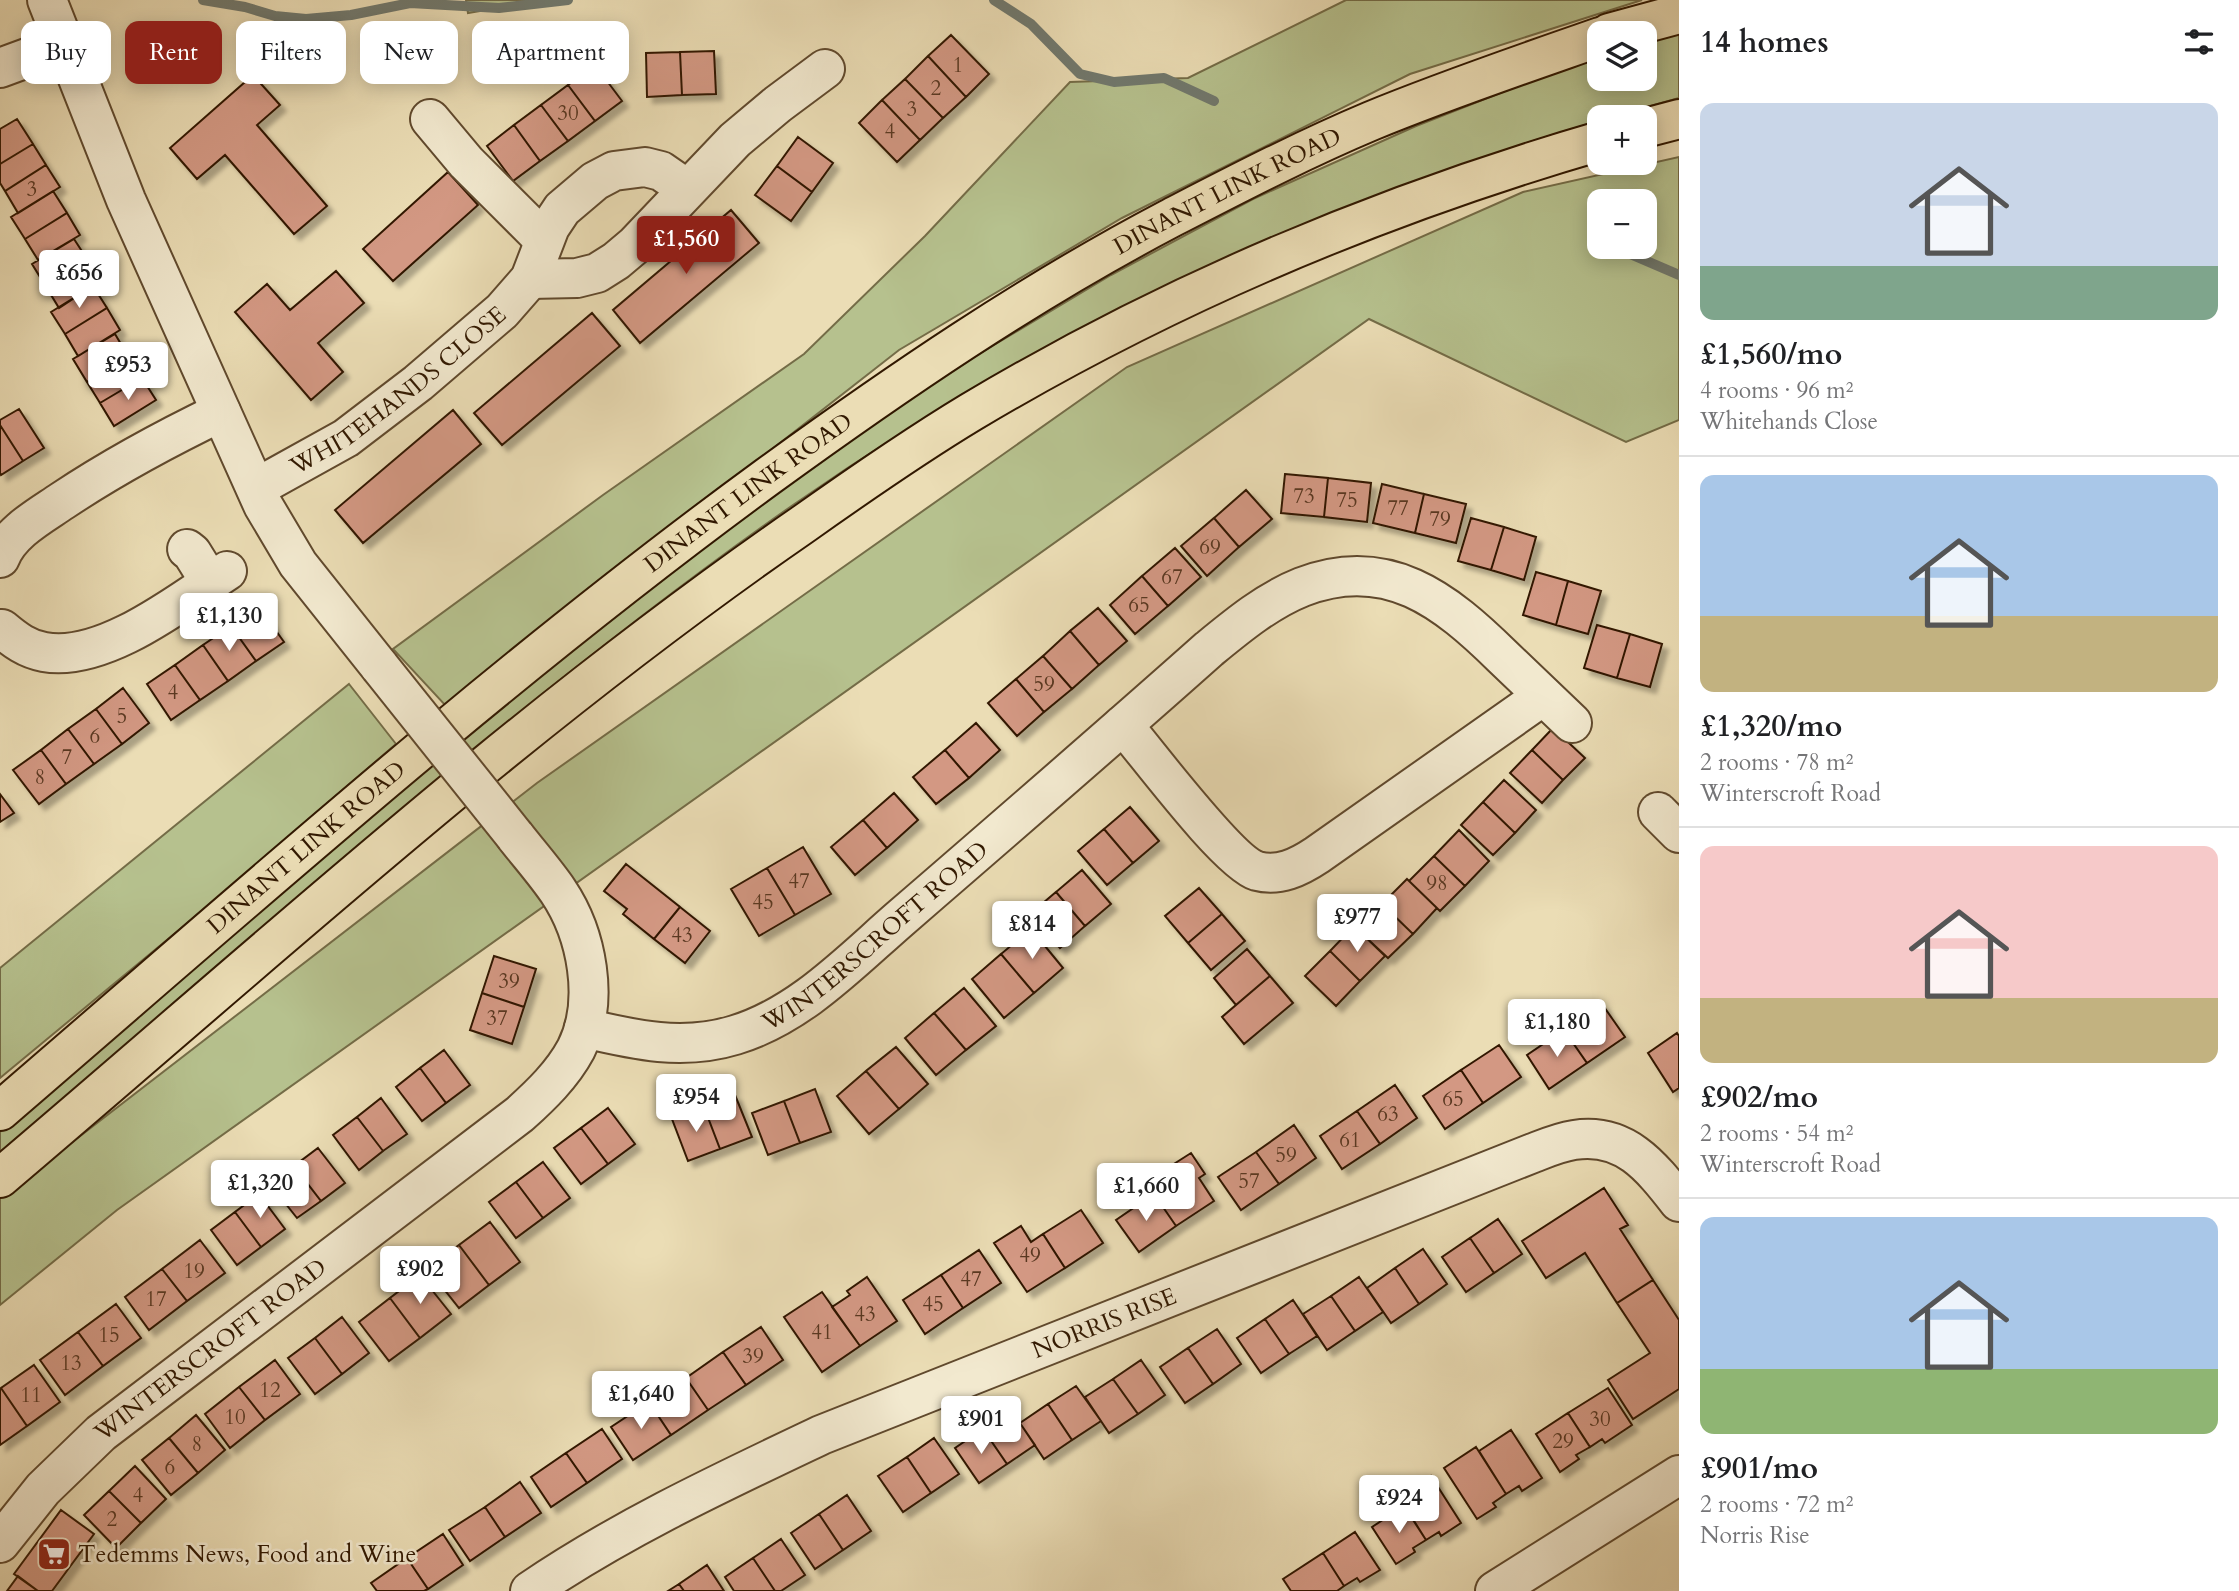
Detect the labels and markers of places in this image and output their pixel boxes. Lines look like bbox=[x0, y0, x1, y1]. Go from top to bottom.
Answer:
pin: £1,560 bbox=[629, 216, 743, 276]
pin: £656 bbox=[38, 250, 120, 310]
pin: £953 bbox=[87, 342, 169, 402]
pin: £1,130 bbox=[172, 594, 286, 653]
pin: £977 bbox=[1316, 894, 1398, 954]
pin: £814 bbox=[991, 902, 1073, 961]
pin: £1,180 bbox=[1500, 1000, 1614, 1059]
pin: £954 bbox=[655, 1074, 737, 1134]
pin: £1,320 bbox=[203, 1160, 317, 1220]
pin: £1,660 bbox=[1089, 1164, 1203, 1223]
pin: £902 bbox=[379, 1246, 461, 1306]
pin: £1,640 bbox=[584, 1372, 698, 1431]
pin: £901 bbox=[940, 1396, 1022, 1456]
pin: £924 bbox=[1358, 1476, 1440, 1535]
supermarket icon: Tedemms News, Food and Wine bbox=[35, 1535, 73, 1573]
place label: Tedemms News, Food and Wine bbox=[78, 1538, 416, 1571]

